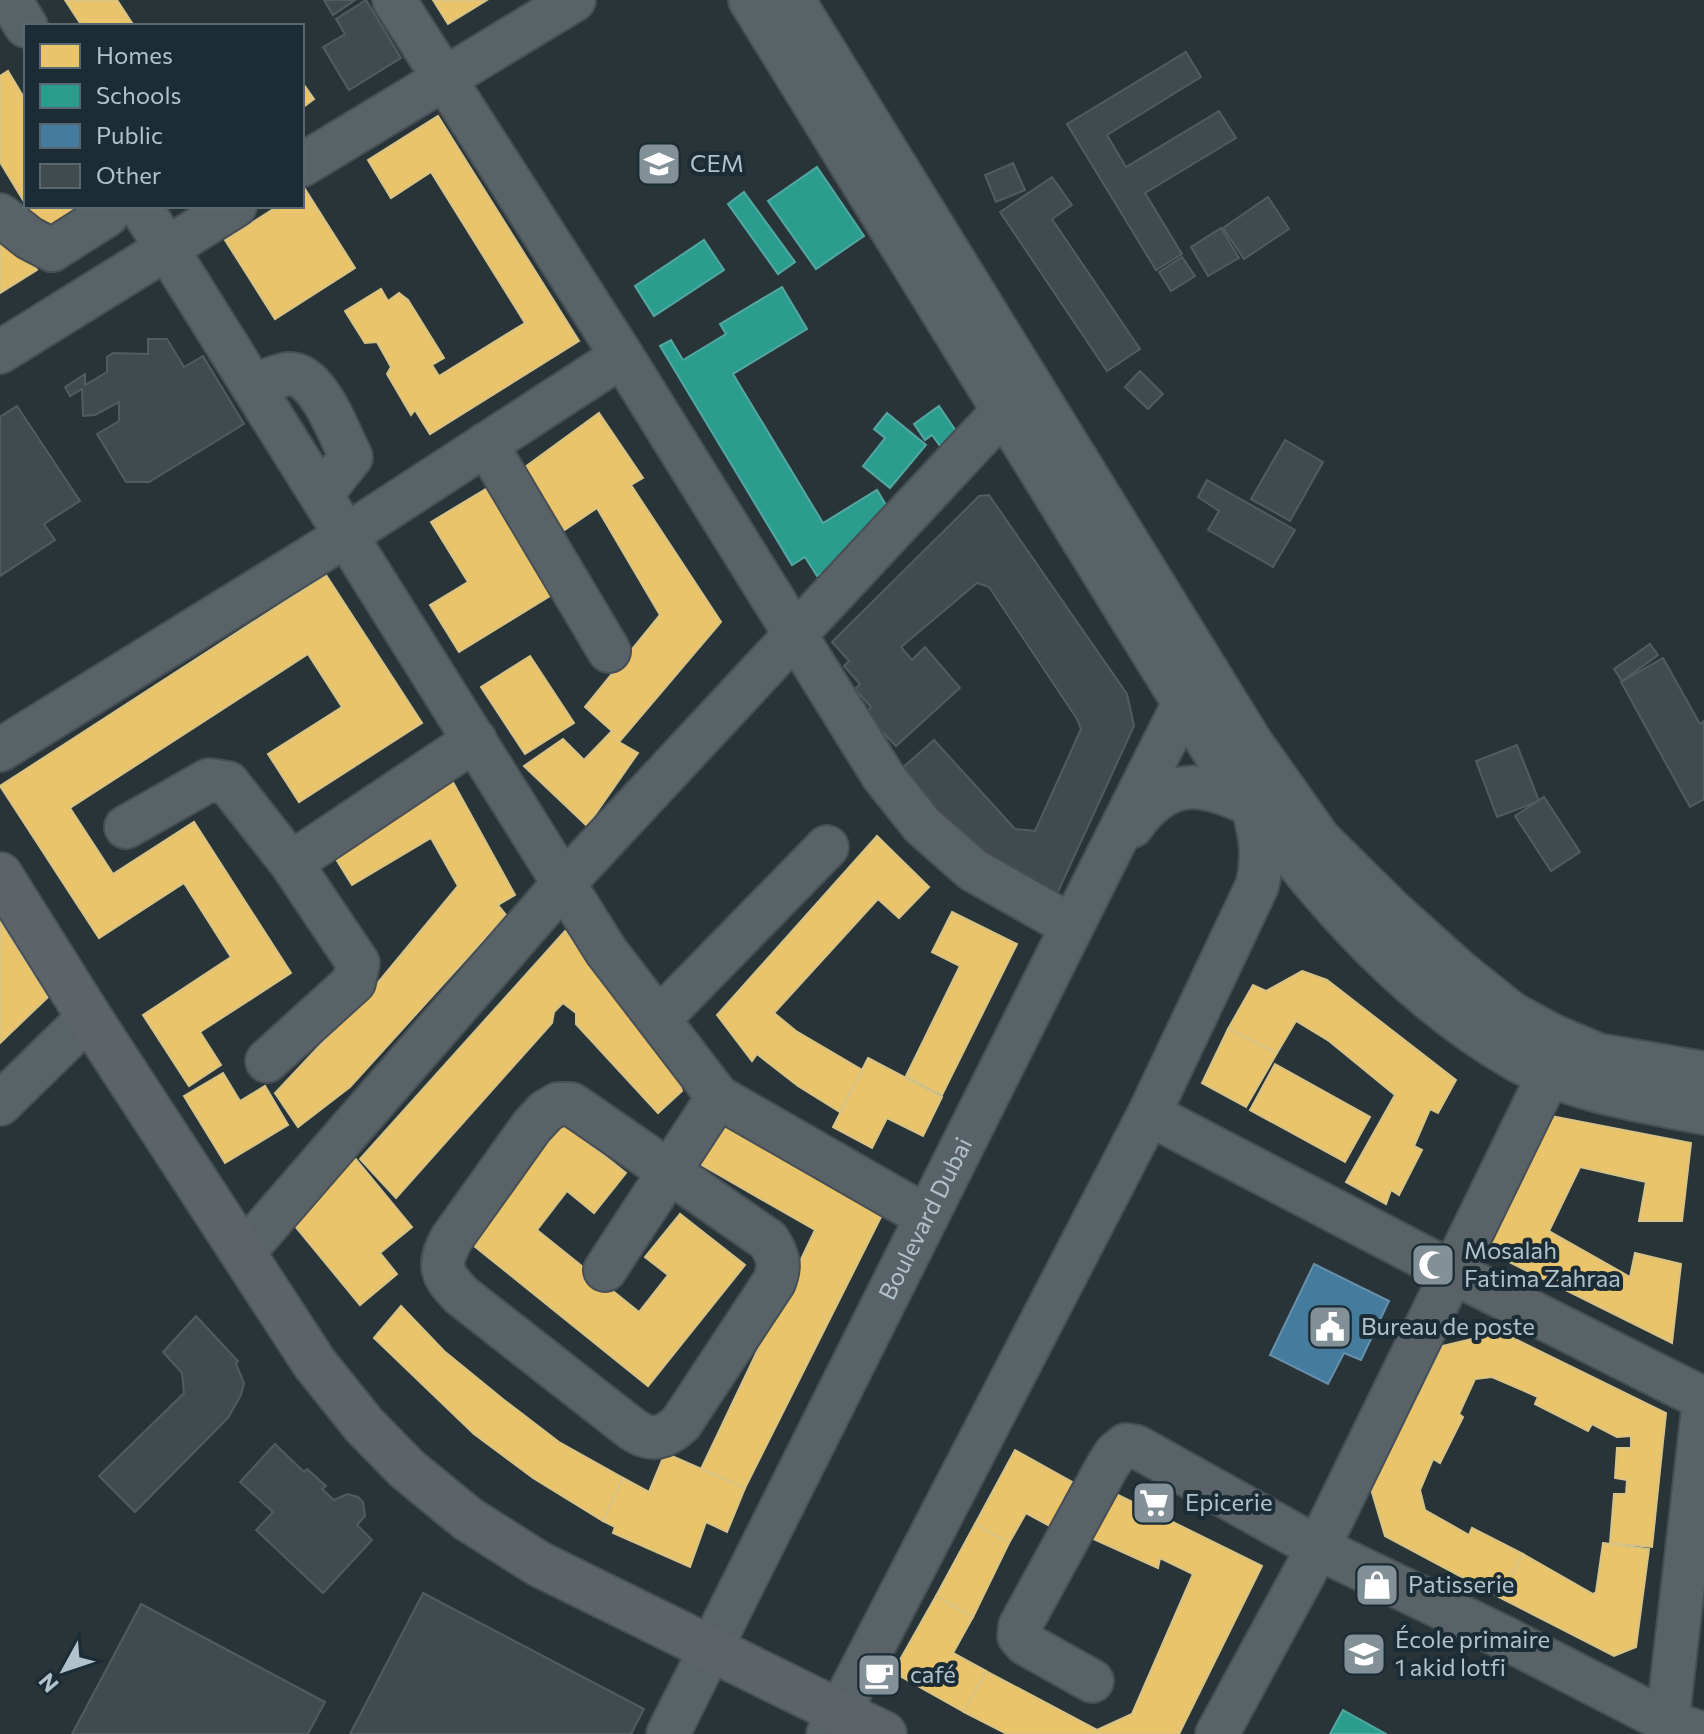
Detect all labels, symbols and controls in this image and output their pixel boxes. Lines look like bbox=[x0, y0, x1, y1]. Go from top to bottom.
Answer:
legend bbox=[24, 24, 304, 208]
text: Homes bbox=[96, 40, 173, 69]
text: Schools bbox=[96, 80, 181, 109]
text: Public bbox=[96, 120, 163, 149]
school or university icon: CEM bbox=[635, 140, 683, 188]
place label: CEM bbox=[690, 148, 744, 177]
text: Other bbox=[96, 160, 162, 189]
street label: Boulevard Dubai bbox=[872, 1132, 977, 1304]
place label: Mosalah Fatima Zahraa bbox=[1464, 1235, 1621, 1292]
mosque icon: Mosalah Fatima Zahraa bbox=[1409, 1241, 1457, 1289]
public building icon: Bureau de poste bbox=[1306, 1303, 1354, 1351]
place label: Bureau de poste bbox=[1361, 1311, 1535, 1340]
supermarket icon: Epicerie bbox=[1130, 1479, 1178, 1527]
place label: Epicerie bbox=[1185, 1487, 1273, 1516]
shop icon: Patisserie bbox=[1353, 1561, 1401, 1609]
place label: Patisserie bbox=[1408, 1569, 1515, 1598]
place label: École primaire 1 akid lotfi bbox=[1395, 1624, 1550, 1681]
north arrow bbox=[24, 1630, 104, 1710]
school or university icon: École primaire 1 akid lotfi bbox=[1340, 1630, 1388, 1678]
cafe icon: café bbox=[855, 1651, 903, 1699]
place label: café bbox=[910, 1659, 956, 1688]
text: N bbox=[33, 1668, 64, 1698]

